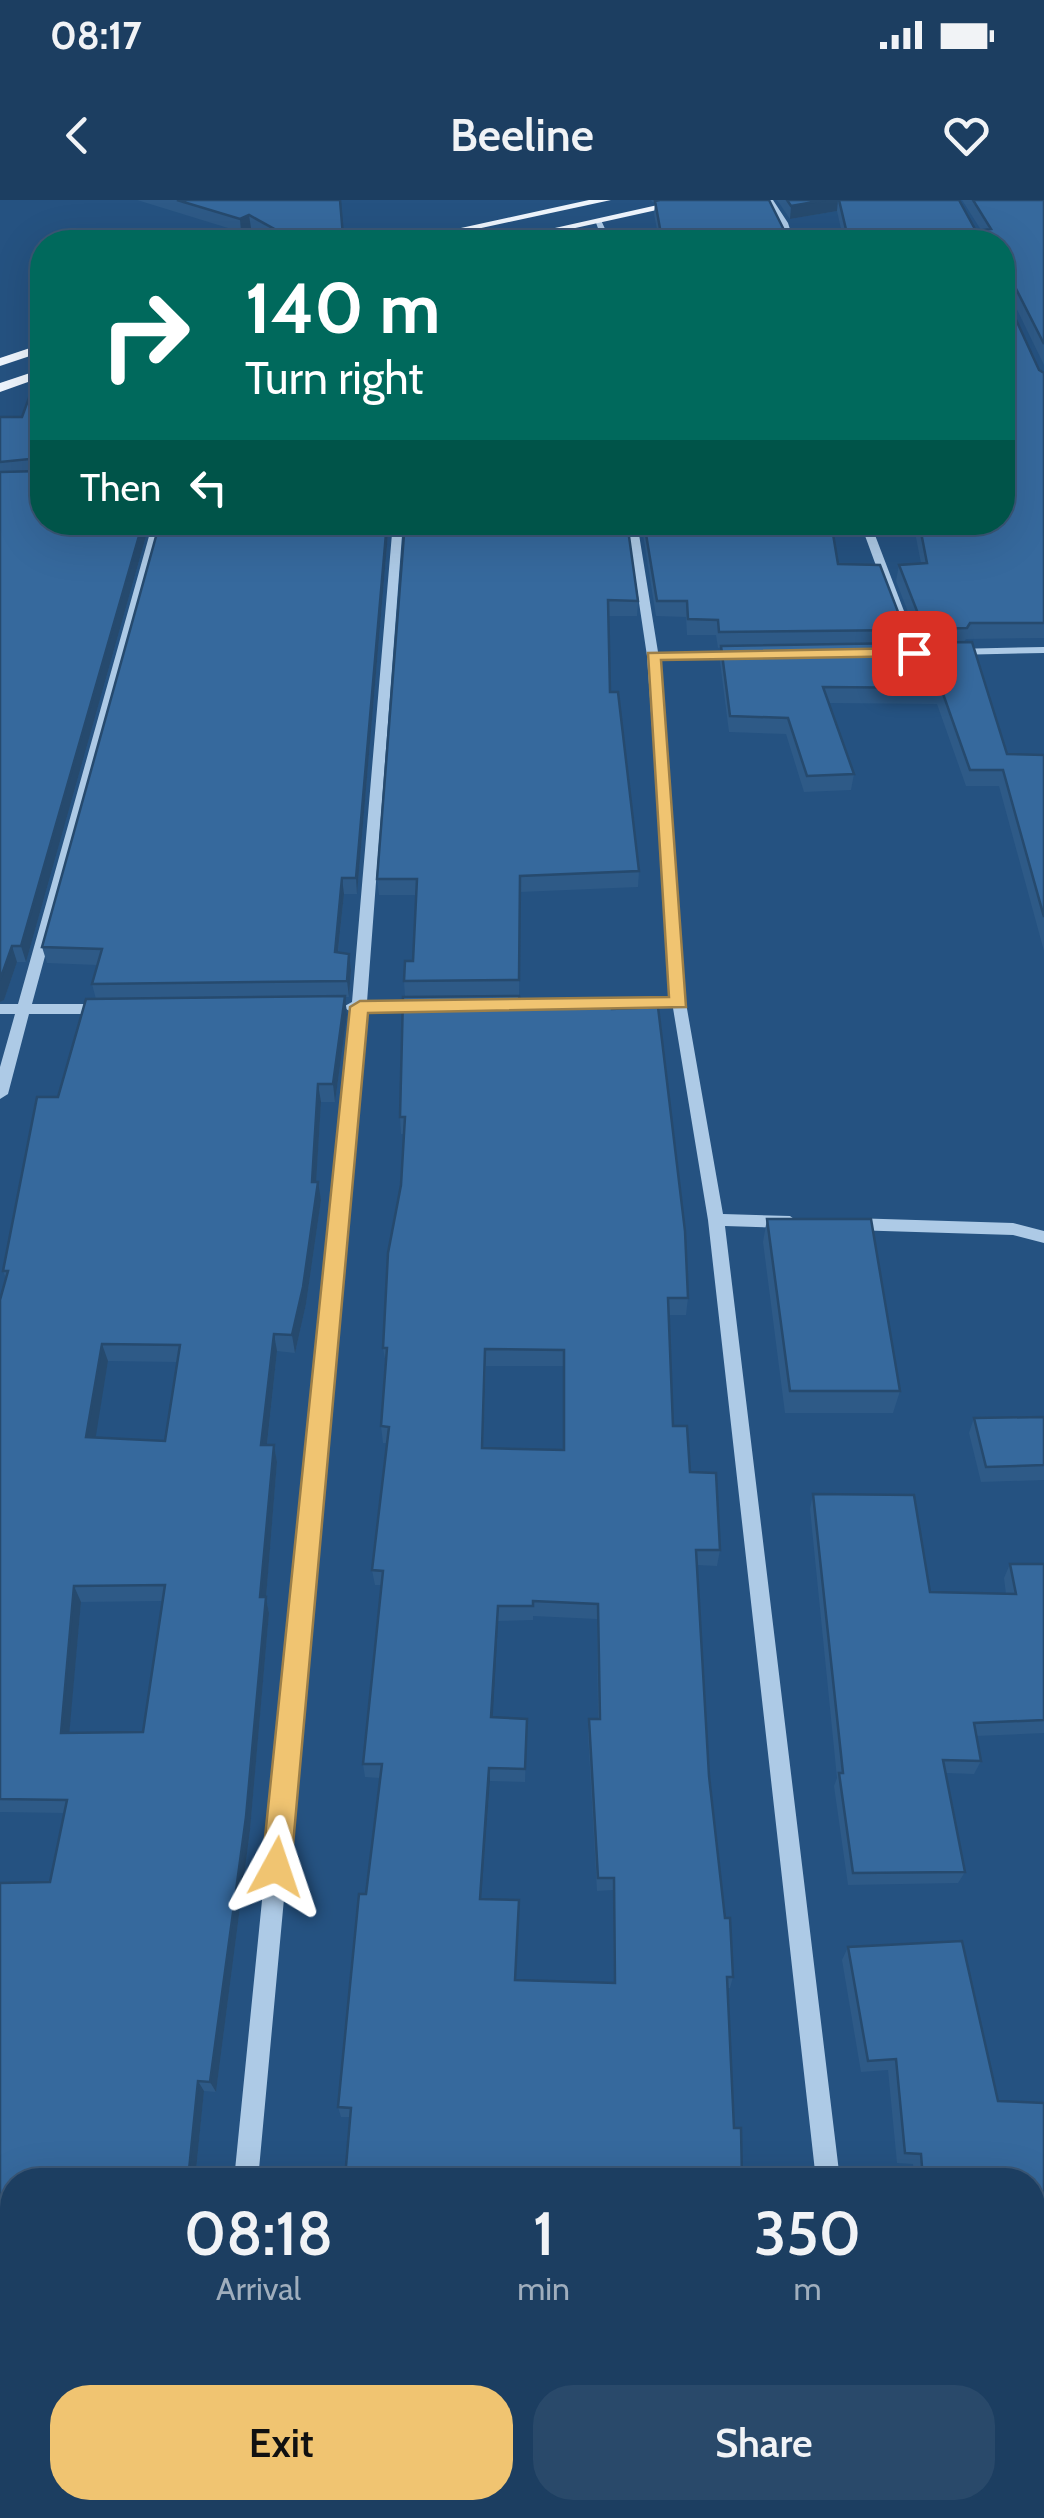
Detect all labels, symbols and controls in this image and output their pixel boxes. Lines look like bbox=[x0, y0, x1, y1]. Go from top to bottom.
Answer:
text: 08:17 bbox=[50, 12, 142, 59]
icon: back bbox=[50, 108, 105, 163]
text: Beeline bbox=[450, 108, 594, 162]
icon: heart bbox=[939, 108, 994, 163]
text: 140 m bbox=[245, 265, 440, 351]
icon: right bbox=[80, 270, 210, 400]
text: Turn right bbox=[245, 351, 424, 405]
icon: left bbox=[181, 460, 236, 515]
text: Then bbox=[80, 464, 161, 511]
pin bbox=[872, 611, 957, 696]
icon: arrive bbox=[887, 626, 942, 681]
position arrow bbox=[224, 1815, 328, 1919]
text: 08:18 bbox=[184, 2197, 333, 2270]
text: 1 bbox=[533, 2197, 554, 2270]
text: 350 bbox=[754, 2197, 861, 2270]
text: Arrival bbox=[216, 2269, 301, 2308]
text: min bbox=[517, 2269, 570, 2308]
text: m bbox=[793, 2269, 821, 2308]
button: Exit bbox=[50, 2385, 513, 2500]
button: Share bbox=[533, 2385, 995, 2500]

